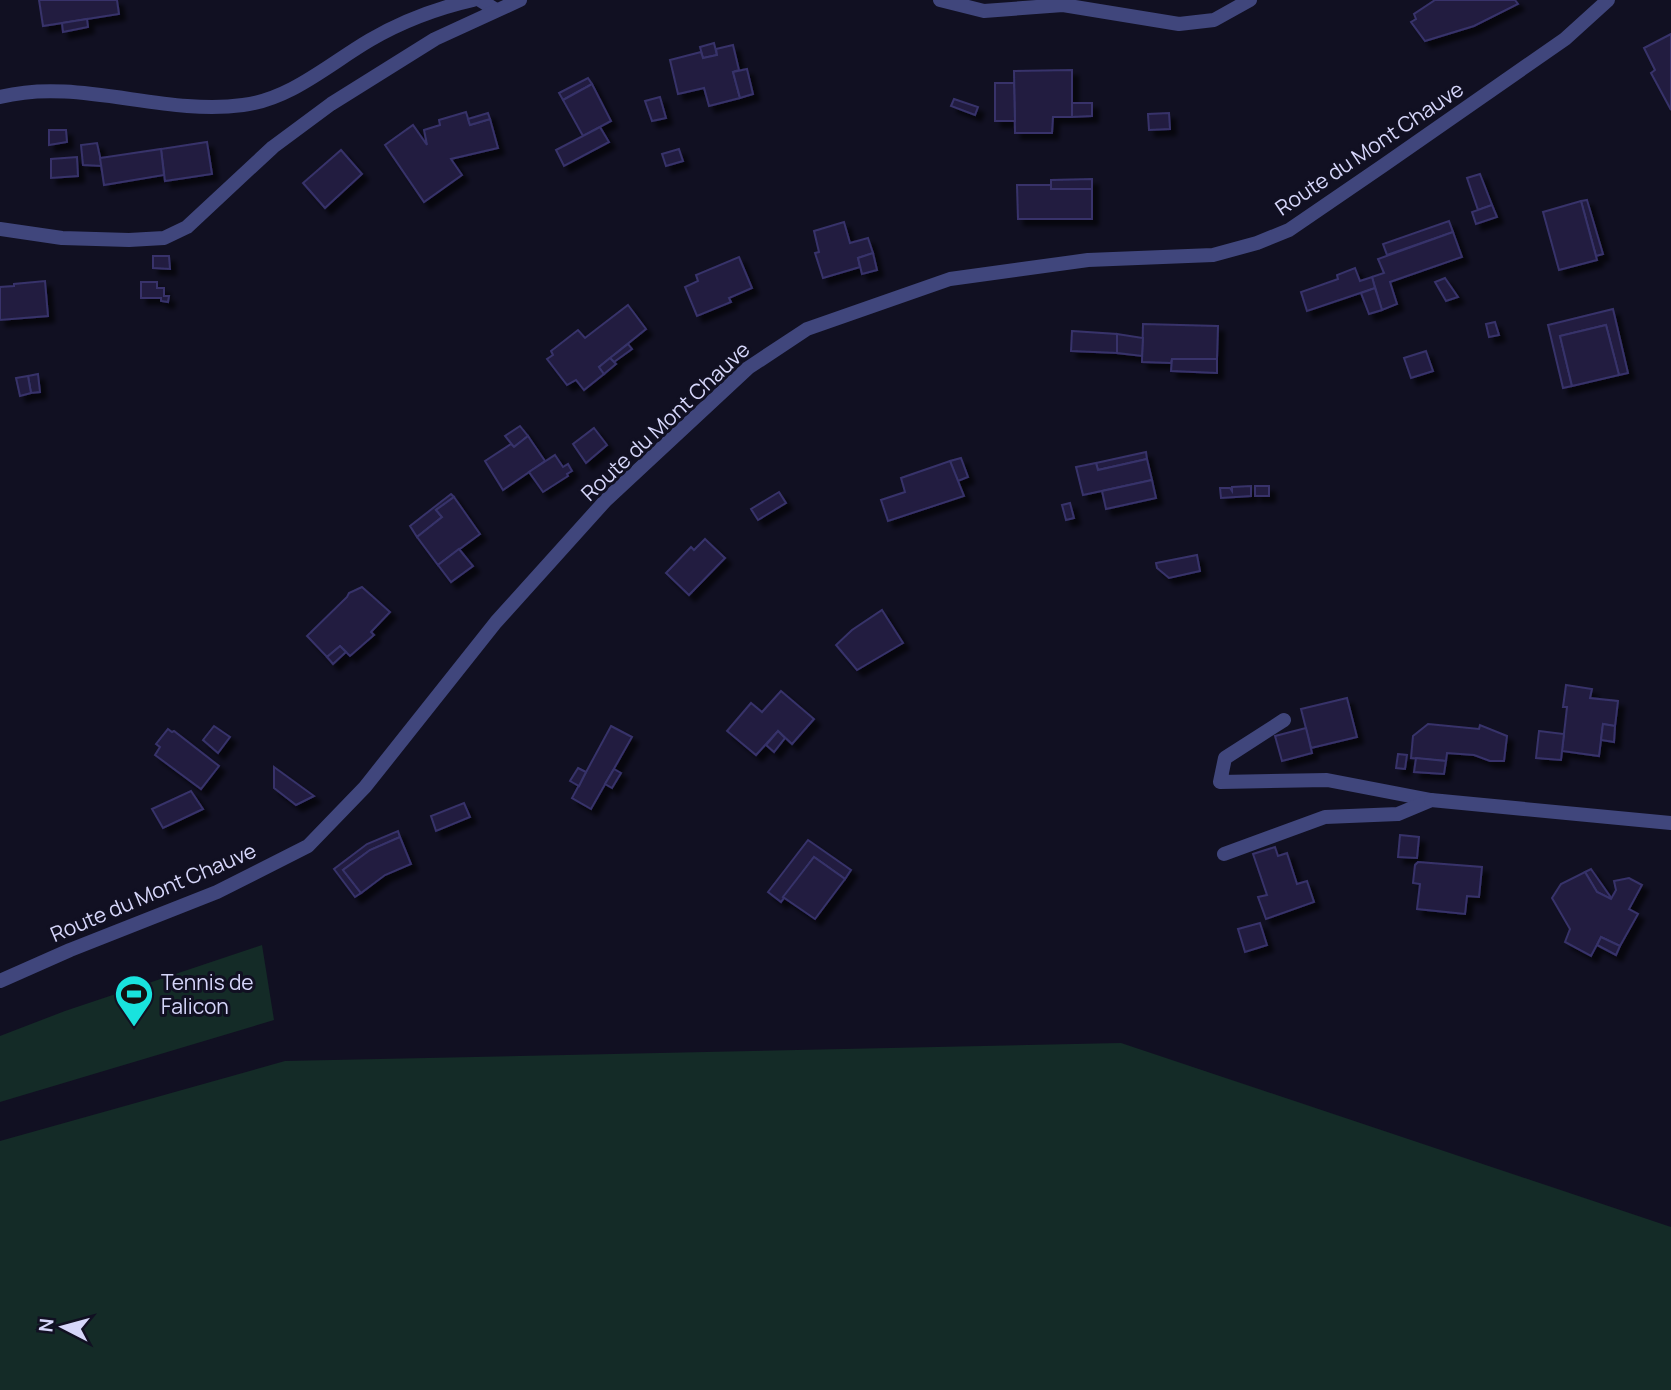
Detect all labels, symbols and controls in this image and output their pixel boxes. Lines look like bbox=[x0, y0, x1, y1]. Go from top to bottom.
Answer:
street label: Route du Mont Chauve bbox=[1270, 75, 1468, 221]
street label: Route du Mont Chauve bbox=[575, 335, 755, 507]
street label: Route du Mont Chauve bbox=[46, 836, 260, 948]
place label: Tennis de Falicon bbox=[161, 968, 254, 1020]
sports icon: Tennis de Falicon bbox=[113, 973, 155, 1028]
north arrow bbox=[28, 1292, 98, 1362]
text: N bbox=[32, 1317, 60, 1333]

